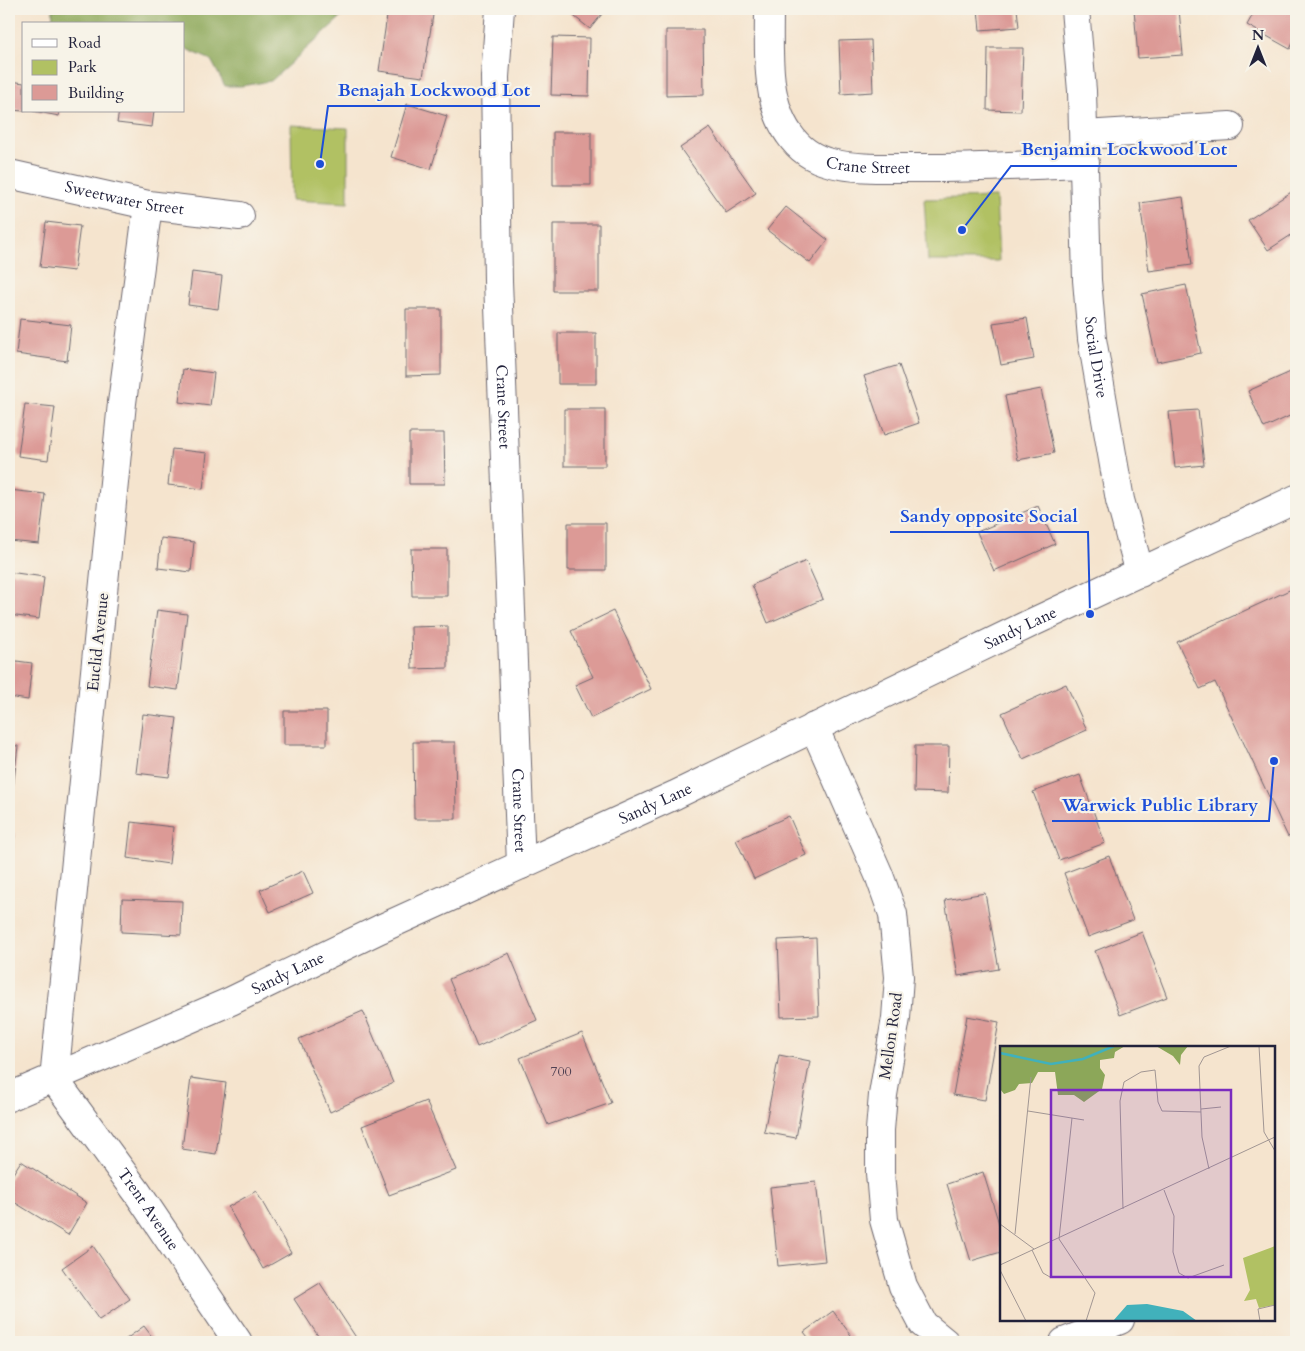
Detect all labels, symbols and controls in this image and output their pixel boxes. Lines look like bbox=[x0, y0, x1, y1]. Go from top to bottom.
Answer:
legend bbox=[22, 22, 185, 112]
north arrow bbox=[1232, 22, 1282, 72]
text: N bbox=[1252, 26, 1264, 45]
text: Road bbox=[68, 33, 101, 53]
text: Park bbox=[68, 57, 97, 77]
callout: Benajah Lockwood Lot bbox=[328, 73, 540, 106]
text: Benajah Lockwood Lot bbox=[338, 78, 531, 103]
text: Building bbox=[68, 83, 124, 103]
callout: Benjamin Lockwood Lot bbox=[1011, 133, 1237, 166]
text: Benjamin Lockwood Lot bbox=[1021, 137, 1228, 162]
street label: Crane Street bbox=[824, 151, 910, 179]
street label: Sweetwater Street bbox=[63, 176, 185, 220]
street label: Social Drive bbox=[1079, 315, 1113, 400]
street label: Crane Street bbox=[490, 364, 516, 449]
callout: Sandy opposite Social bbox=[890, 499, 1088, 532]
text: Sandy opposite Social bbox=[900, 504, 1078, 529]
street label: Euclid Avenue bbox=[82, 592, 114, 692]
street label: Sandy Lane bbox=[980, 601, 1061, 655]
street label: Crane Street bbox=[506, 768, 531, 853]
street label: Sandy Lane bbox=[615, 777, 696, 830]
callout: Warwick Public Library bbox=[1052, 788, 1269, 821]
text: Warwick Public Library bbox=[1061, 793, 1259, 818]
street label: Sandy Lane bbox=[248, 947, 328, 1000]
street label: Mellon Road bbox=[874, 991, 908, 1081]
inset map bbox=[1000, 1046, 1275, 1321]
house number: 700 bbox=[550, 1062, 572, 1081]
street label: Trent Avenue bbox=[112, 1164, 184, 1255]

